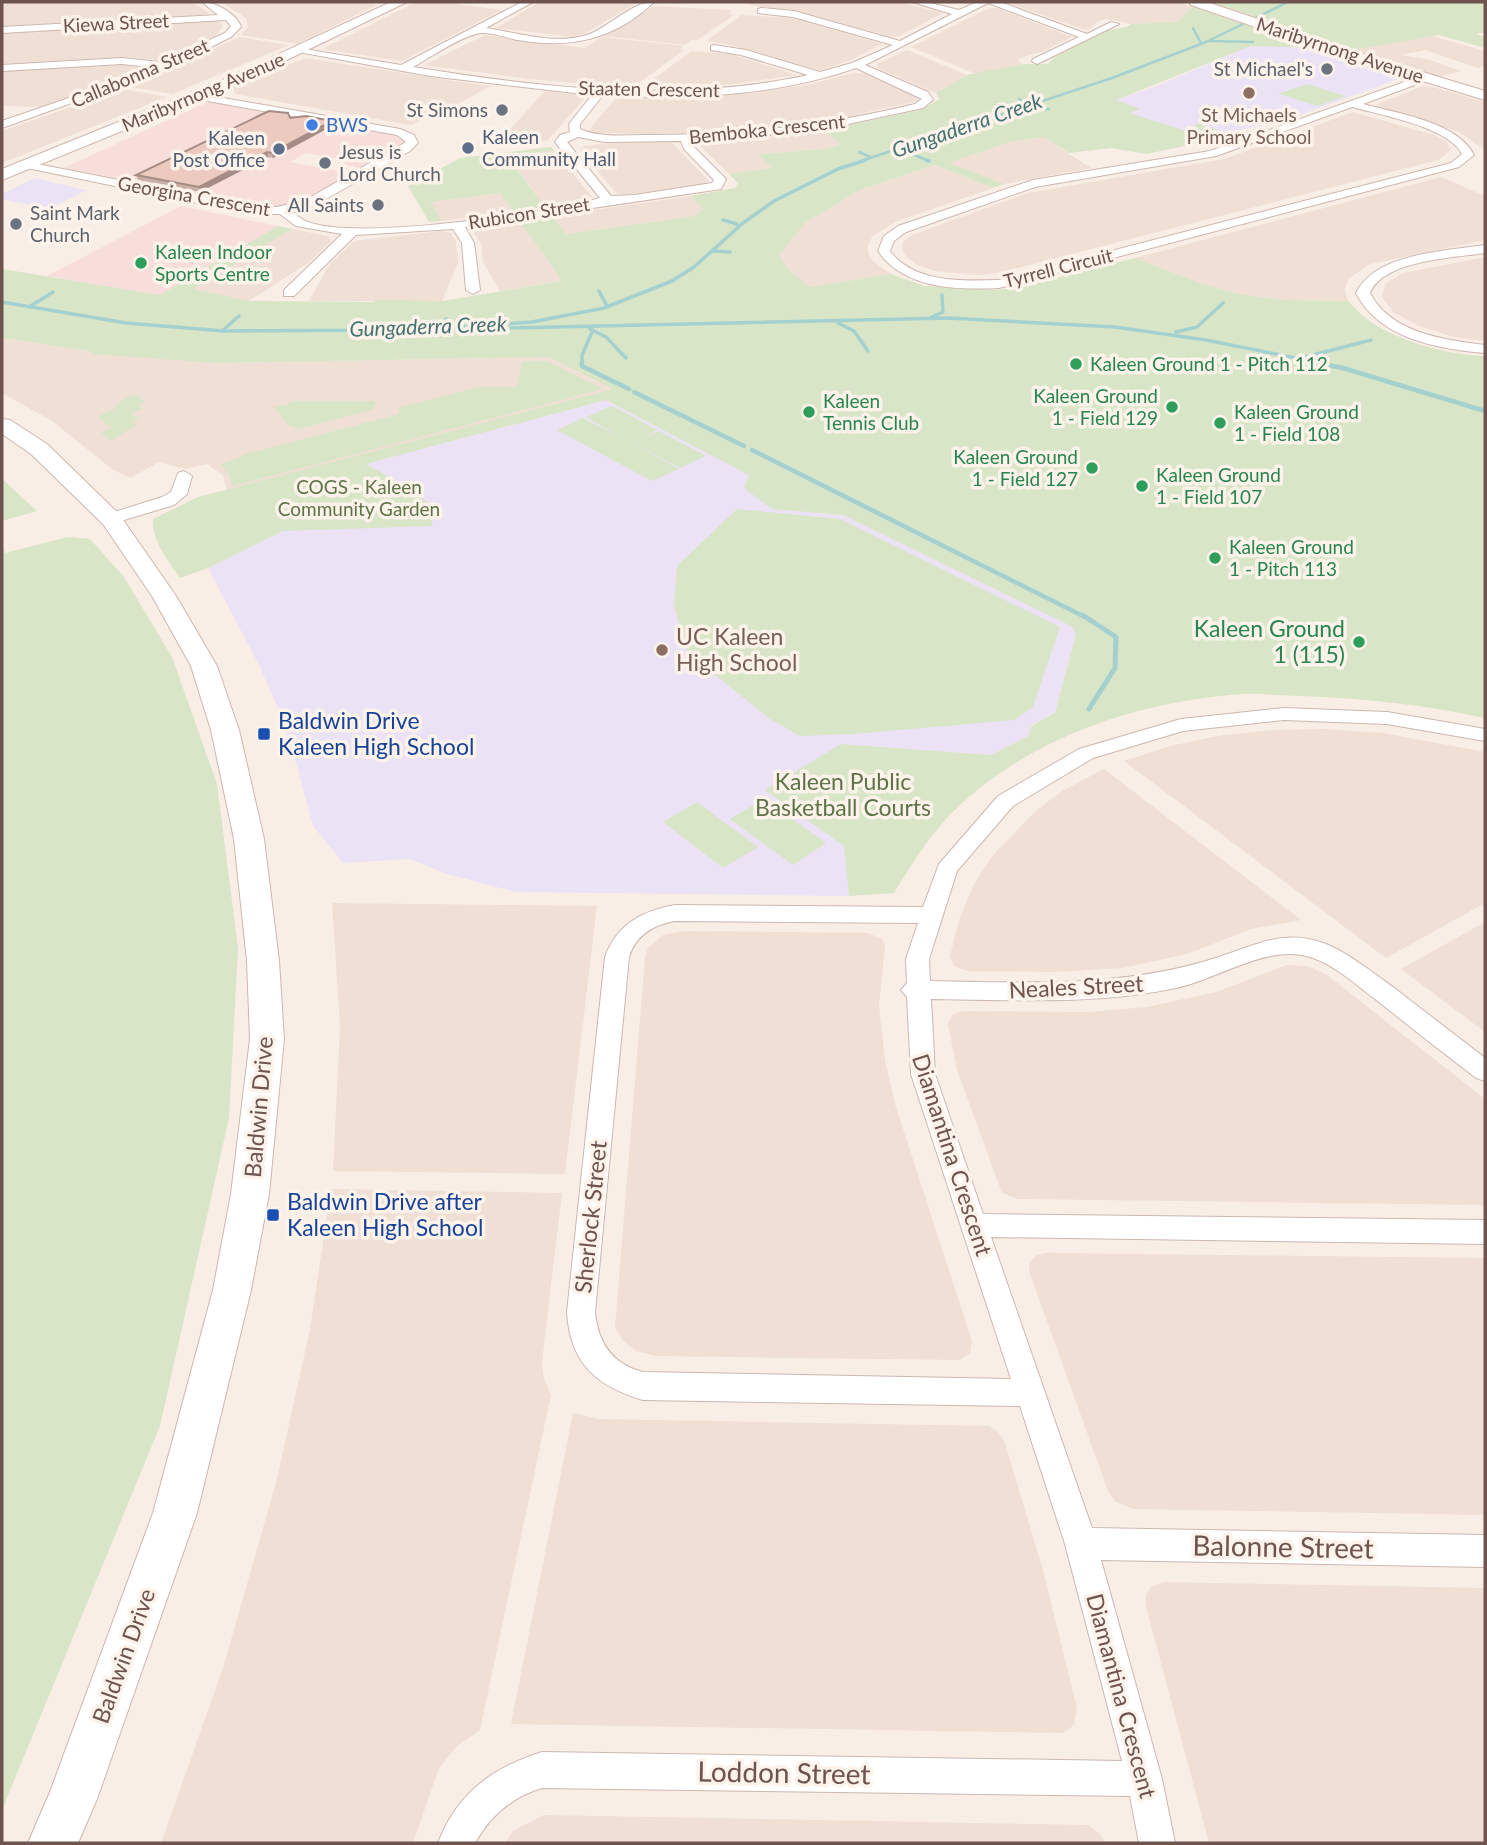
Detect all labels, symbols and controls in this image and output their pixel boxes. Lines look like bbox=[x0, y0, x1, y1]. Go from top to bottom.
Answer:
street label: Kiewa Street bbox=[62, 8, 170, 37]
street label: Maribyrnong Avenue bbox=[1254, 12, 1427, 87]
street label: Callabonna Street bbox=[67, 33, 212, 112]
street label: Maribyrnong Avenue bbox=[118, 47, 288, 136]
place label: St Michael's bbox=[1214, 57, 1313, 80]
marker: St Michael's bbox=[1319, 61, 1335, 77]
street label: Staaten Crescent bbox=[578, 76, 720, 101]
marker: St Michaels Primary School bbox=[1241, 85, 1257, 101]
water label: Gungaderra Creek bbox=[888, 87, 1046, 162]
place label: St Simons bbox=[406, 98, 488, 121]
marker: St Simons bbox=[494, 102, 510, 118]
place label: St Michaels Primary School bbox=[1187, 103, 1311, 148]
street label: Bemboka Crescent bbox=[688, 109, 846, 148]
place label: BWS bbox=[326, 113, 368, 136]
marker: BWS bbox=[304, 117, 320, 133]
place label: Kaleen Community Hall bbox=[482, 125, 616, 170]
place label: Kaleen Post Office bbox=[172, 126, 265, 171]
place label: Jesus is Lord Church bbox=[339, 140, 441, 185]
marker: Kaleen Community Hall bbox=[460, 140, 476, 156]
marker: Kaleen Post Office bbox=[271, 141, 287, 157]
marker: Jesus is Lord Church bbox=[317, 155, 333, 171]
street label: Georgina Crescent bbox=[116, 171, 272, 220]
street label: Rubicon Street bbox=[467, 192, 591, 233]
place label: All Saints bbox=[288, 193, 364, 216]
marker: All Saints bbox=[370, 197, 386, 213]
place label: Saint Mark Church bbox=[30, 201, 120, 246]
marker: Saint Mark Church bbox=[8, 216, 24, 232]
place label: Kaleen Indoor Sports Centre bbox=[155, 240, 272, 285]
street label: Tyrrell Circuit bbox=[1001, 243, 1115, 292]
marker: Kaleen Indoor Sports Centre bbox=[133, 255, 149, 271]
water label: Gungaderra Creek bbox=[349, 310, 508, 341]
place label: Kaleen Ground 1 - Pitch 112 bbox=[1090, 352, 1328, 375]
marker: Kaleen Ground 1 - Pitch 112 bbox=[1068, 356, 1084, 372]
place label: Kaleen Ground 1 - Field 129 bbox=[1033, 384, 1158, 429]
place label: Kaleen Tennis Club bbox=[823, 389, 919, 434]
marker: Kaleen Ground 1 - Field 129 bbox=[1164, 399, 1180, 415]
place label: Kaleen Ground 1 - Field 108 bbox=[1234, 400, 1359, 445]
marker: Kaleen Tennis Club bbox=[801, 404, 817, 420]
marker: Kaleen Ground 1 - Field 108 bbox=[1212, 415, 1228, 431]
place label: Kaleen Ground 1 - Field 127 bbox=[953, 445, 1078, 490]
marker: Kaleen Ground 1 - Field 127 bbox=[1084, 460, 1100, 476]
place label: Kaleen Ground 1 - Field 107 bbox=[1156, 463, 1281, 508]
park label: COGS - Kaleen Community Garden bbox=[278, 475, 440, 520]
marker: Kaleen Ground 1 - Field 107 bbox=[1134, 478, 1150, 494]
place label: Kaleen Ground 1 - Pitch 113 bbox=[1229, 535, 1354, 580]
marker: Kaleen Ground 1 - Pitch 113 bbox=[1207, 550, 1223, 566]
place label: Kaleen Ground 1 (115) bbox=[1194, 614, 1345, 668]
place label: UC Kaleen High School bbox=[676, 622, 797, 676]
marker: Kaleen Ground 1 (115) bbox=[1351, 634, 1367, 650]
marker: UC Kaleen High School bbox=[654, 642, 670, 658]
place label: Baldwin Drive Kaleen High School bbox=[278, 706, 474, 760]
marker: Baldwin Drive Kaleen High School bbox=[256, 726, 272, 742]
park label: Kaleen Public Basketball Courts bbox=[755, 767, 931, 821]
street label: Neales Street bbox=[1008, 968, 1145, 1004]
street label: Baldwin Drive bbox=[238, 1035, 278, 1179]
street label: Diamantina Crescent bbox=[907, 1050, 999, 1260]
street label: Sherlock Street bbox=[568, 1138, 612, 1295]
place label: Baldwin Drive after Kaleen High School bbox=[287, 1187, 483, 1241]
marker: Baldwin Drive after Kaleen High School bbox=[265, 1207, 281, 1223]
street label: Balonne Street bbox=[1192, 1527, 1374, 1565]
street label: Baldwin Drive bbox=[86, 1584, 160, 1727]
street label: Diamantina Crescent bbox=[1081, 1590, 1163, 1802]
street label: Loddon Street bbox=[697, 1753, 871, 1791]

